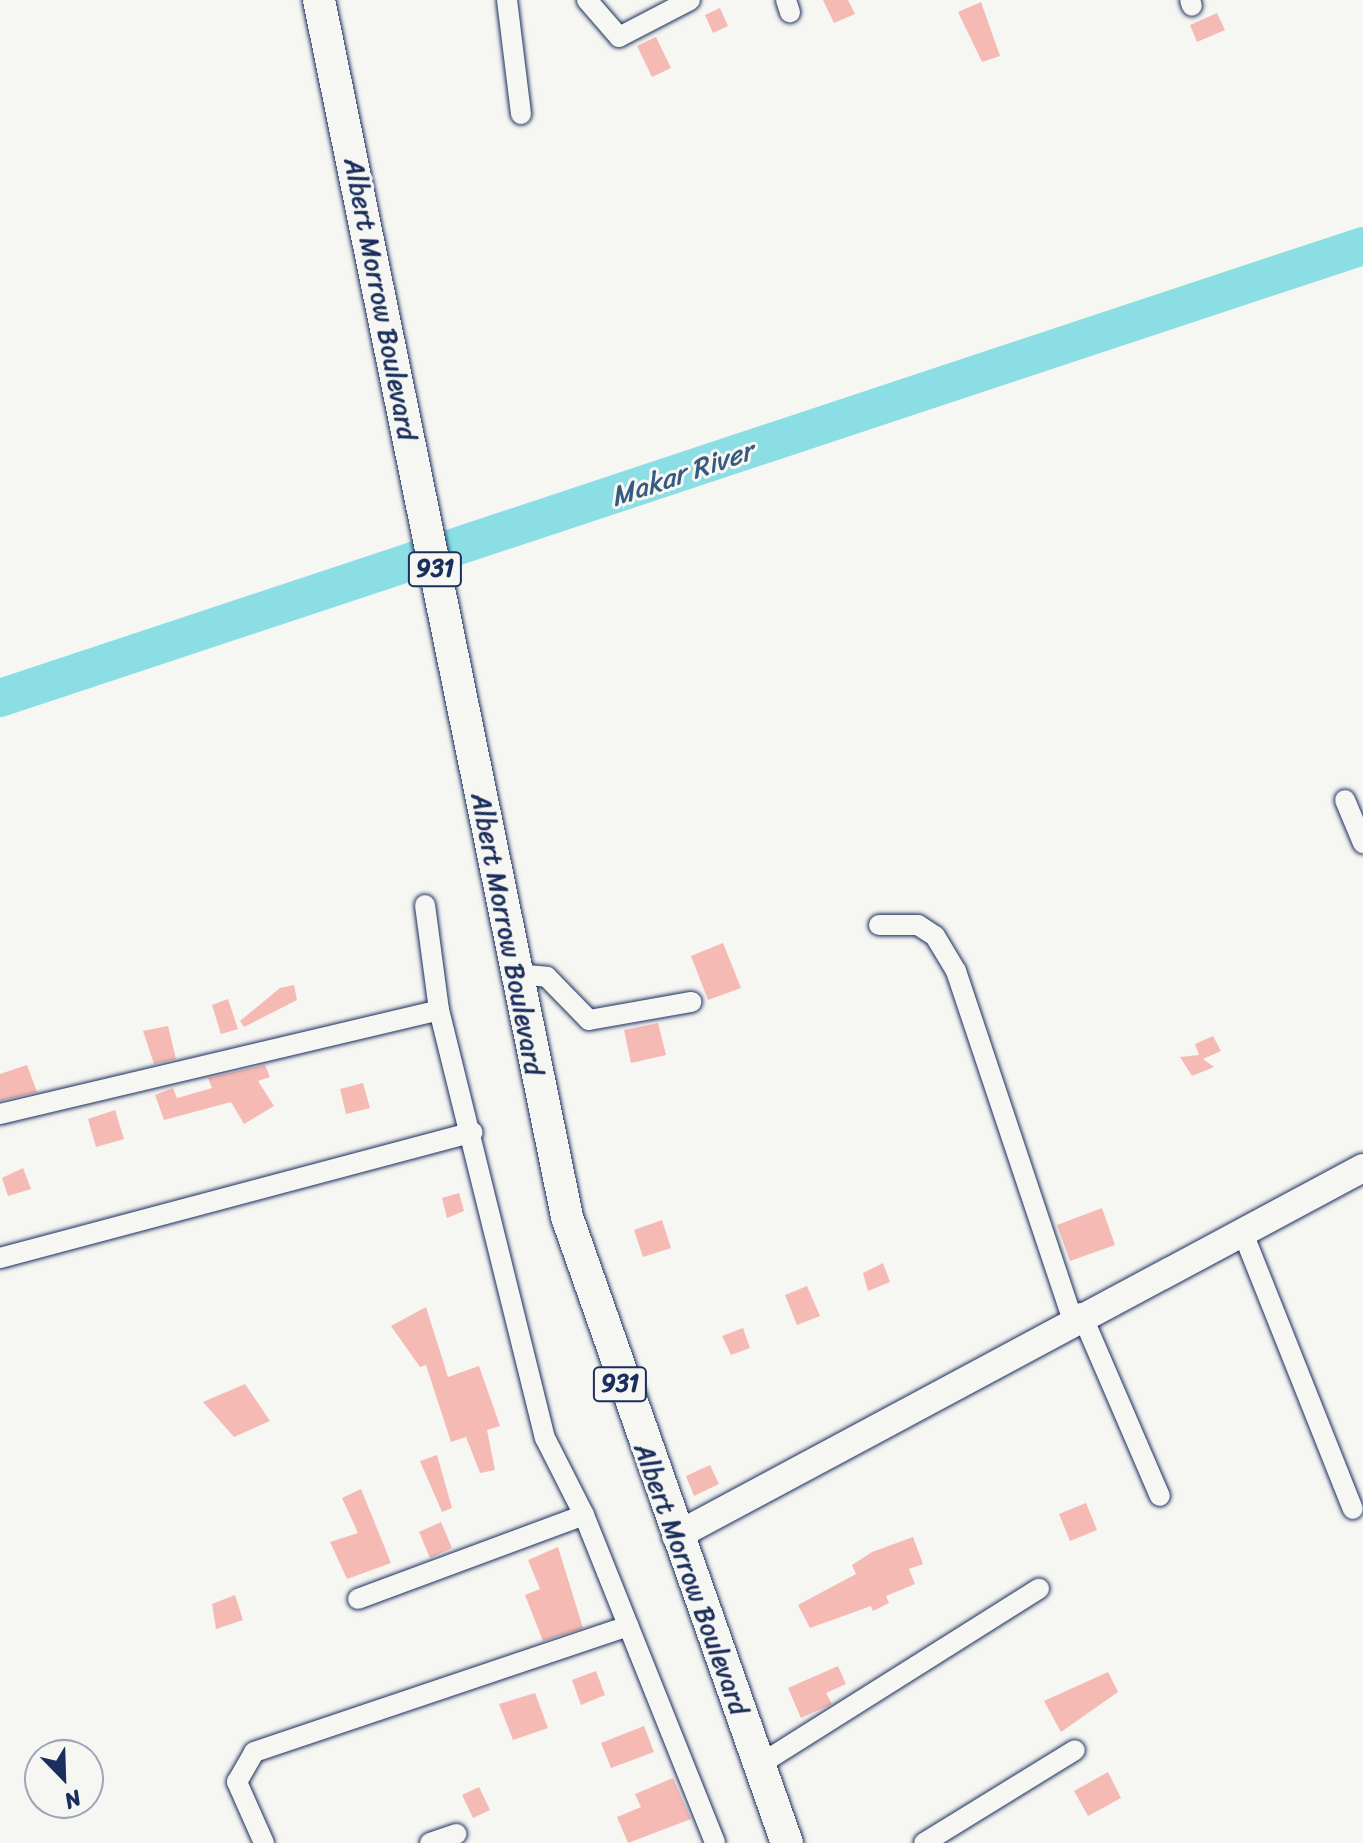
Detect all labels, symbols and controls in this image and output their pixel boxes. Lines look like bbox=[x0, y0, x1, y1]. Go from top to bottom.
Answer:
street label: Albert Morrow Boulevard bbox=[337, 155, 423, 443]
water label: Makar River bbox=[606, 434, 758, 514]
road number: 931 bbox=[407, 549, 463, 589]
street label: Albert Morrow Boulevard bbox=[464, 790, 550, 1078]
road number: 931 bbox=[592, 1364, 648, 1404]
street label: Albert Morrow Boulevard bbox=[627, 1439, 755, 1719]
north arrow bbox=[24, 1739, 104, 1819]
text: N bbox=[58, 1779, 87, 1821]

